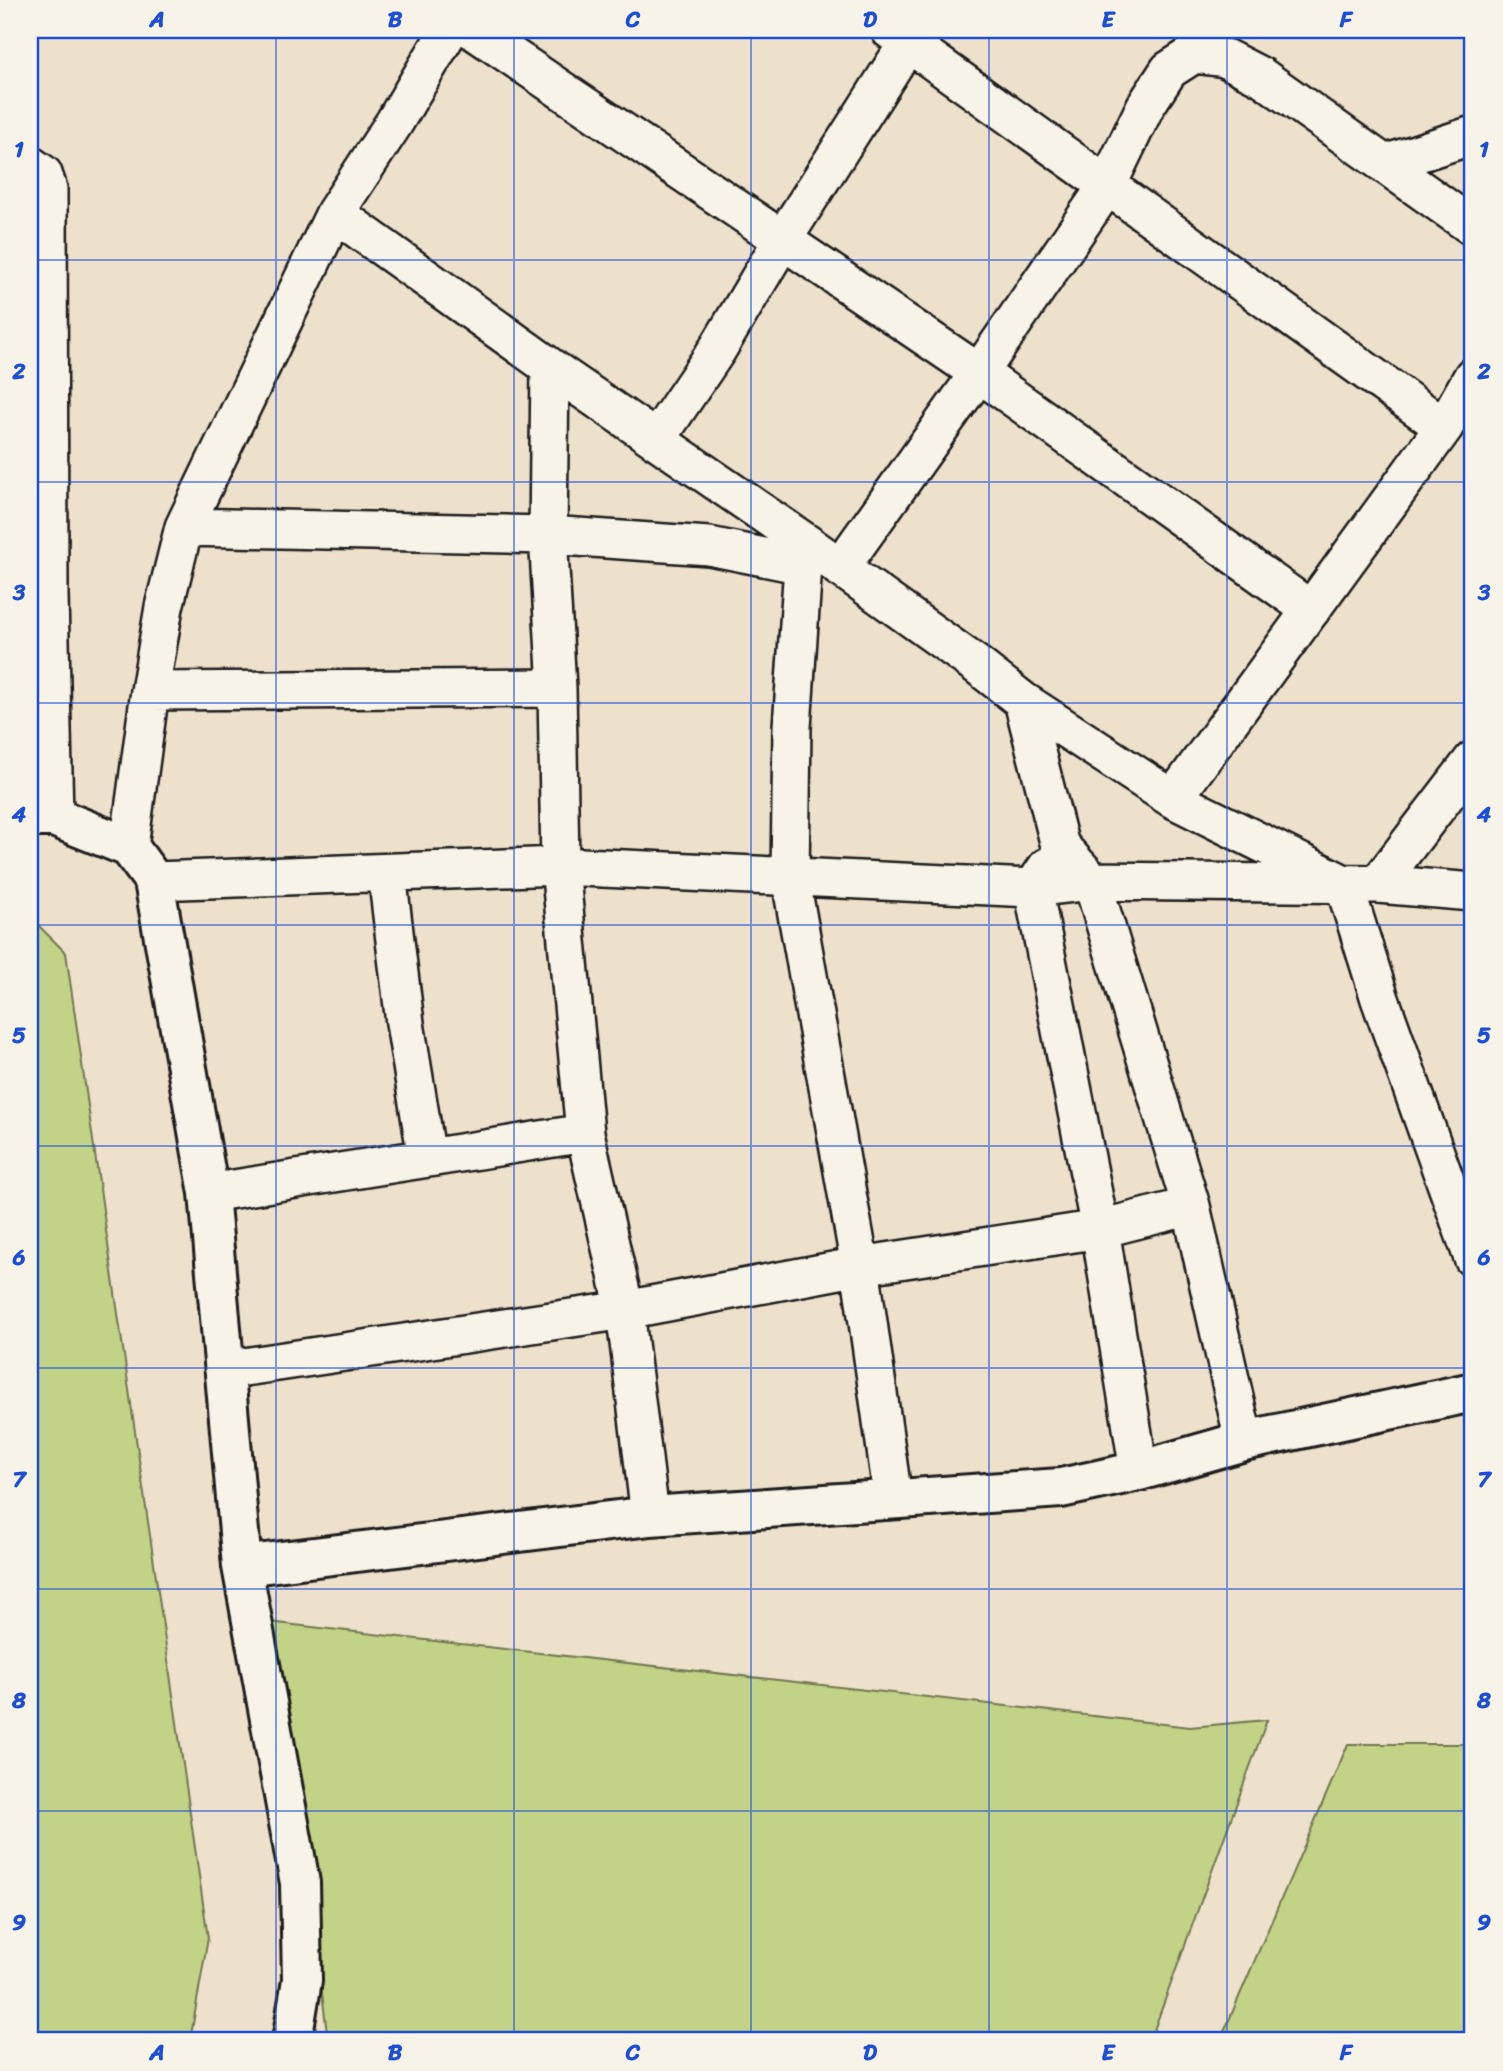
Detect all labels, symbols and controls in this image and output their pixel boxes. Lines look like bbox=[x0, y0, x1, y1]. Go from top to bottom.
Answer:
text: A bbox=[148, 0, 165, 40]
text: B bbox=[388, 0, 403, 40]
text: C bbox=[625, 0, 641, 40]
text: D bbox=[863, 0, 878, 40]
text: E bbox=[1102, 0, 1117, 40]
text: F bbox=[1339, 0, 1354, 40]
text: 1 bbox=[14, 129, 24, 170]
text: 1 bbox=[1479, 129, 1489, 170]
text: 2 bbox=[11, 351, 26, 392]
text: 2 bbox=[1476, 351, 1491, 392]
text: 3 bbox=[12, 572, 26, 613]
text: 3 bbox=[1477, 572, 1491, 613]
text: 4 bbox=[11, 794, 27, 835]
text: 4 bbox=[1476, 794, 1492, 835]
text: 5 bbox=[12, 1015, 26, 1056]
text: 5 bbox=[1477, 1015, 1491, 1056]
text: 6 bbox=[11, 1237, 26, 1278]
text: 6 bbox=[1476, 1237, 1491, 1278]
text: 7 bbox=[12, 1459, 27, 1500]
text: 7 bbox=[1477, 1459, 1492, 1500]
text: 8 bbox=[11, 1680, 26, 1721]
text: 8 bbox=[1476, 1680, 1491, 1721]
text: 9 bbox=[12, 1902, 26, 1943]
text: 9 bbox=[1477, 1902, 1491, 1943]
text: A bbox=[148, 2032, 165, 2071]
text: B bbox=[388, 2032, 403, 2071]
text: C bbox=[625, 2032, 641, 2071]
text: D bbox=[863, 2032, 878, 2071]
text: E bbox=[1102, 2032, 1117, 2071]
text: F bbox=[1339, 2032, 1354, 2071]

